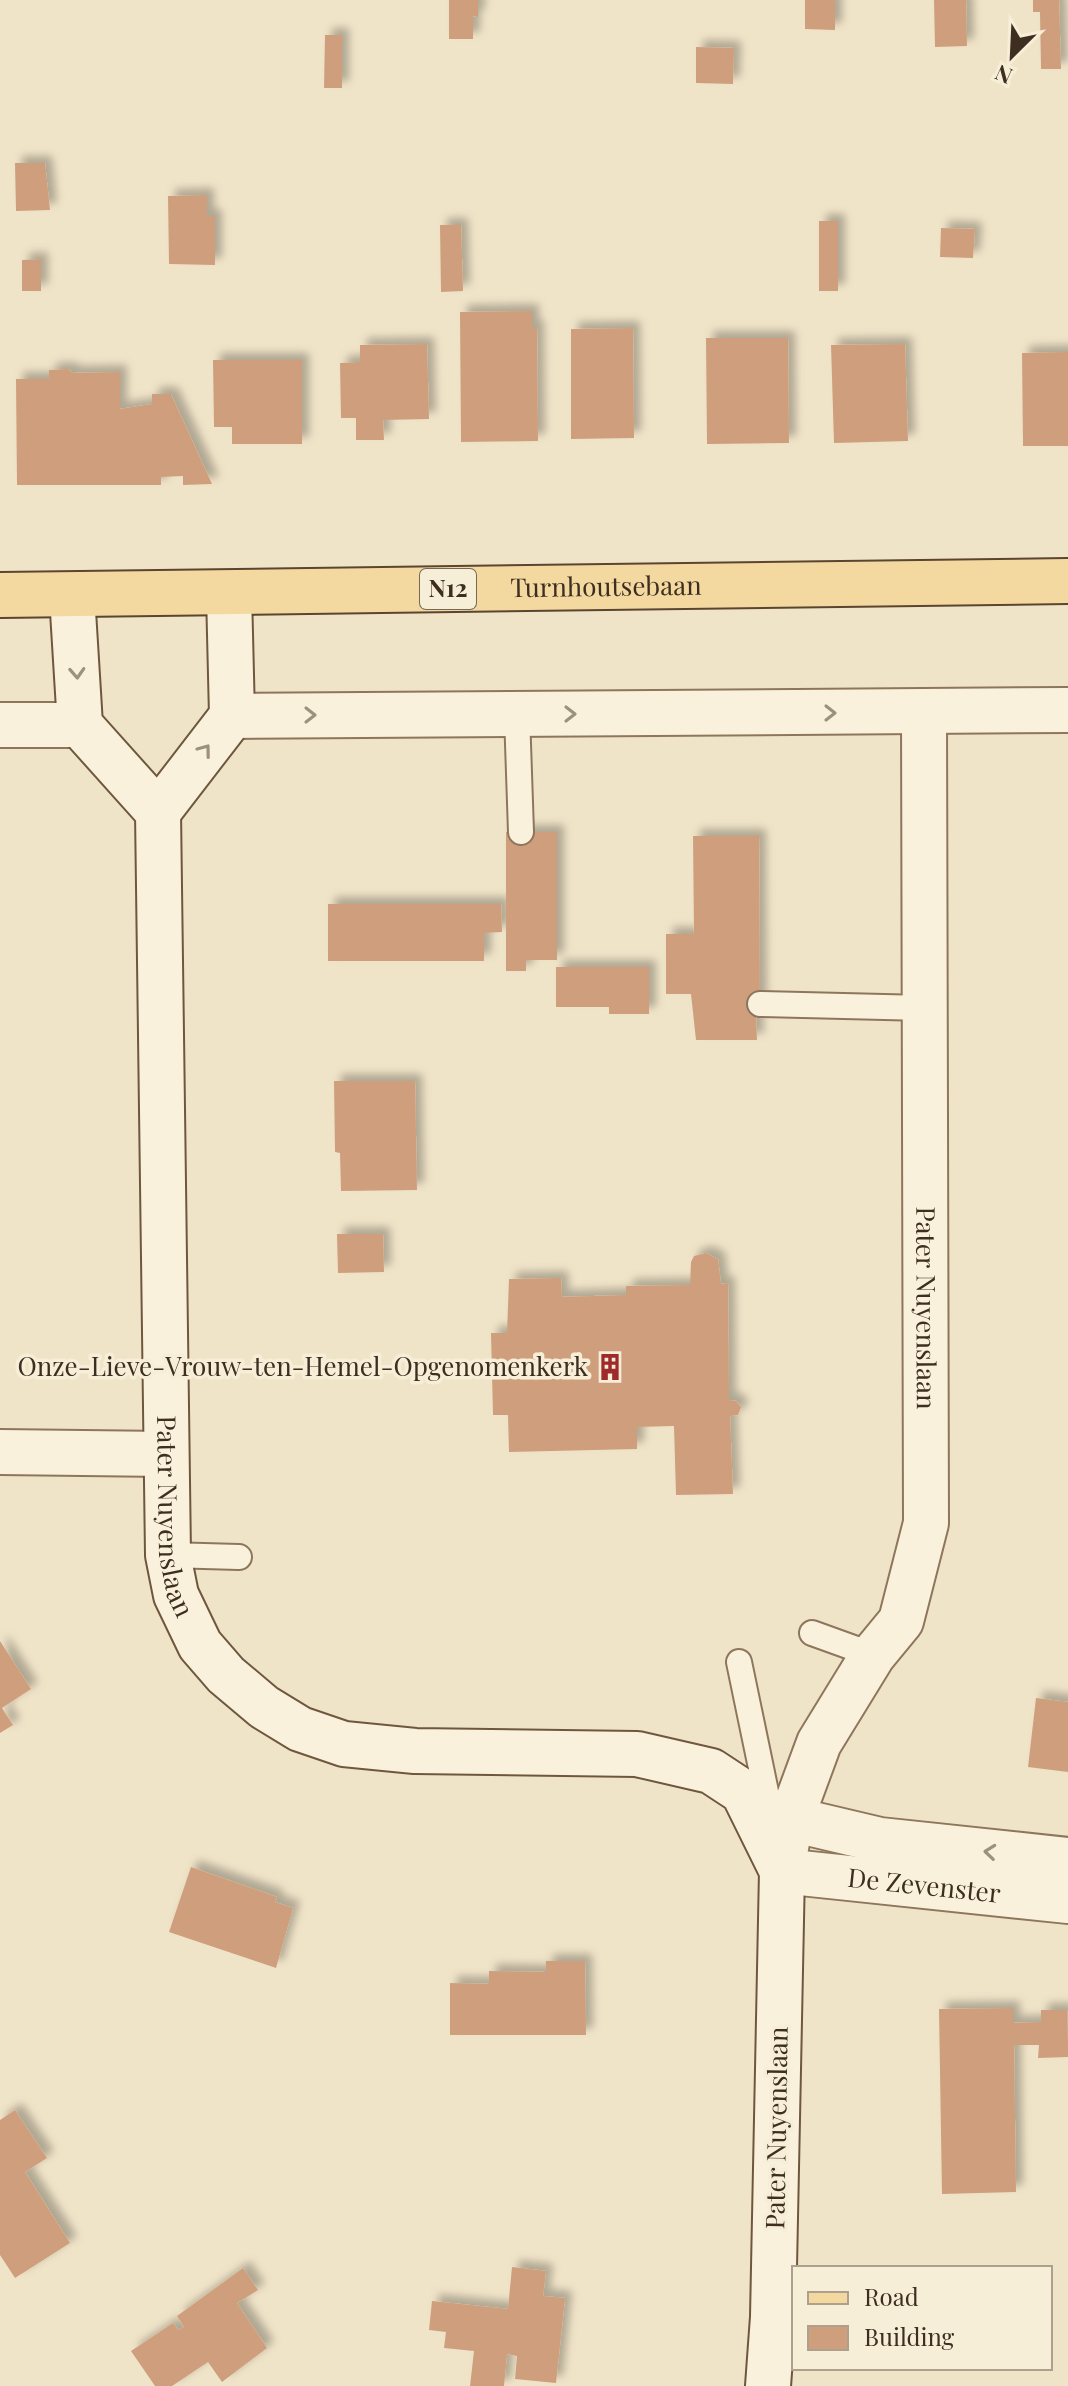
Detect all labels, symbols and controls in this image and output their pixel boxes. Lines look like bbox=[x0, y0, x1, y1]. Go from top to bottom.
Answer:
north arrow bbox=[972, 16, 1052, 96]
text: N bbox=[990, 58, 1017, 92]
street label: Turnhoutsebaan bbox=[510, 567, 702, 604]
road number: N12 bbox=[420, 569, 476, 609]
one-way arrow bbox=[68, 667, 85, 680]
one-way arrow bbox=[824, 704, 837, 722]
one-way arrow bbox=[564, 705, 577, 723]
one-way arrow bbox=[304, 706, 317, 724]
one-way arrow bbox=[195, 745, 209, 759]
street label: Pater Nuyenslaan bbox=[909, 1206, 945, 1410]
place label: Onze-Lieve-Vrouw-ten-Hemel-Opgenomenkerk bbox=[17, 1348, 589, 1383]
building icon: Onze-Lieve-Vrouw-ten-Hemel-Opgenomenkerk bbox=[595, 1352, 625, 1382]
street label: Pater Nuyenslaan bbox=[150, 1415, 203, 1623]
one-way arrow bbox=[984, 1843, 997, 1860]
street label: De Zevenster bbox=[846, 1859, 1003, 1910]
street label: Pater Nuyenslaan bbox=[756, 2026, 795, 2230]
legend bbox=[792, 2266, 1052, 2370]
text: Road bbox=[864, 2280, 919, 2312]
text: Building bbox=[864, 2320, 955, 2352]

